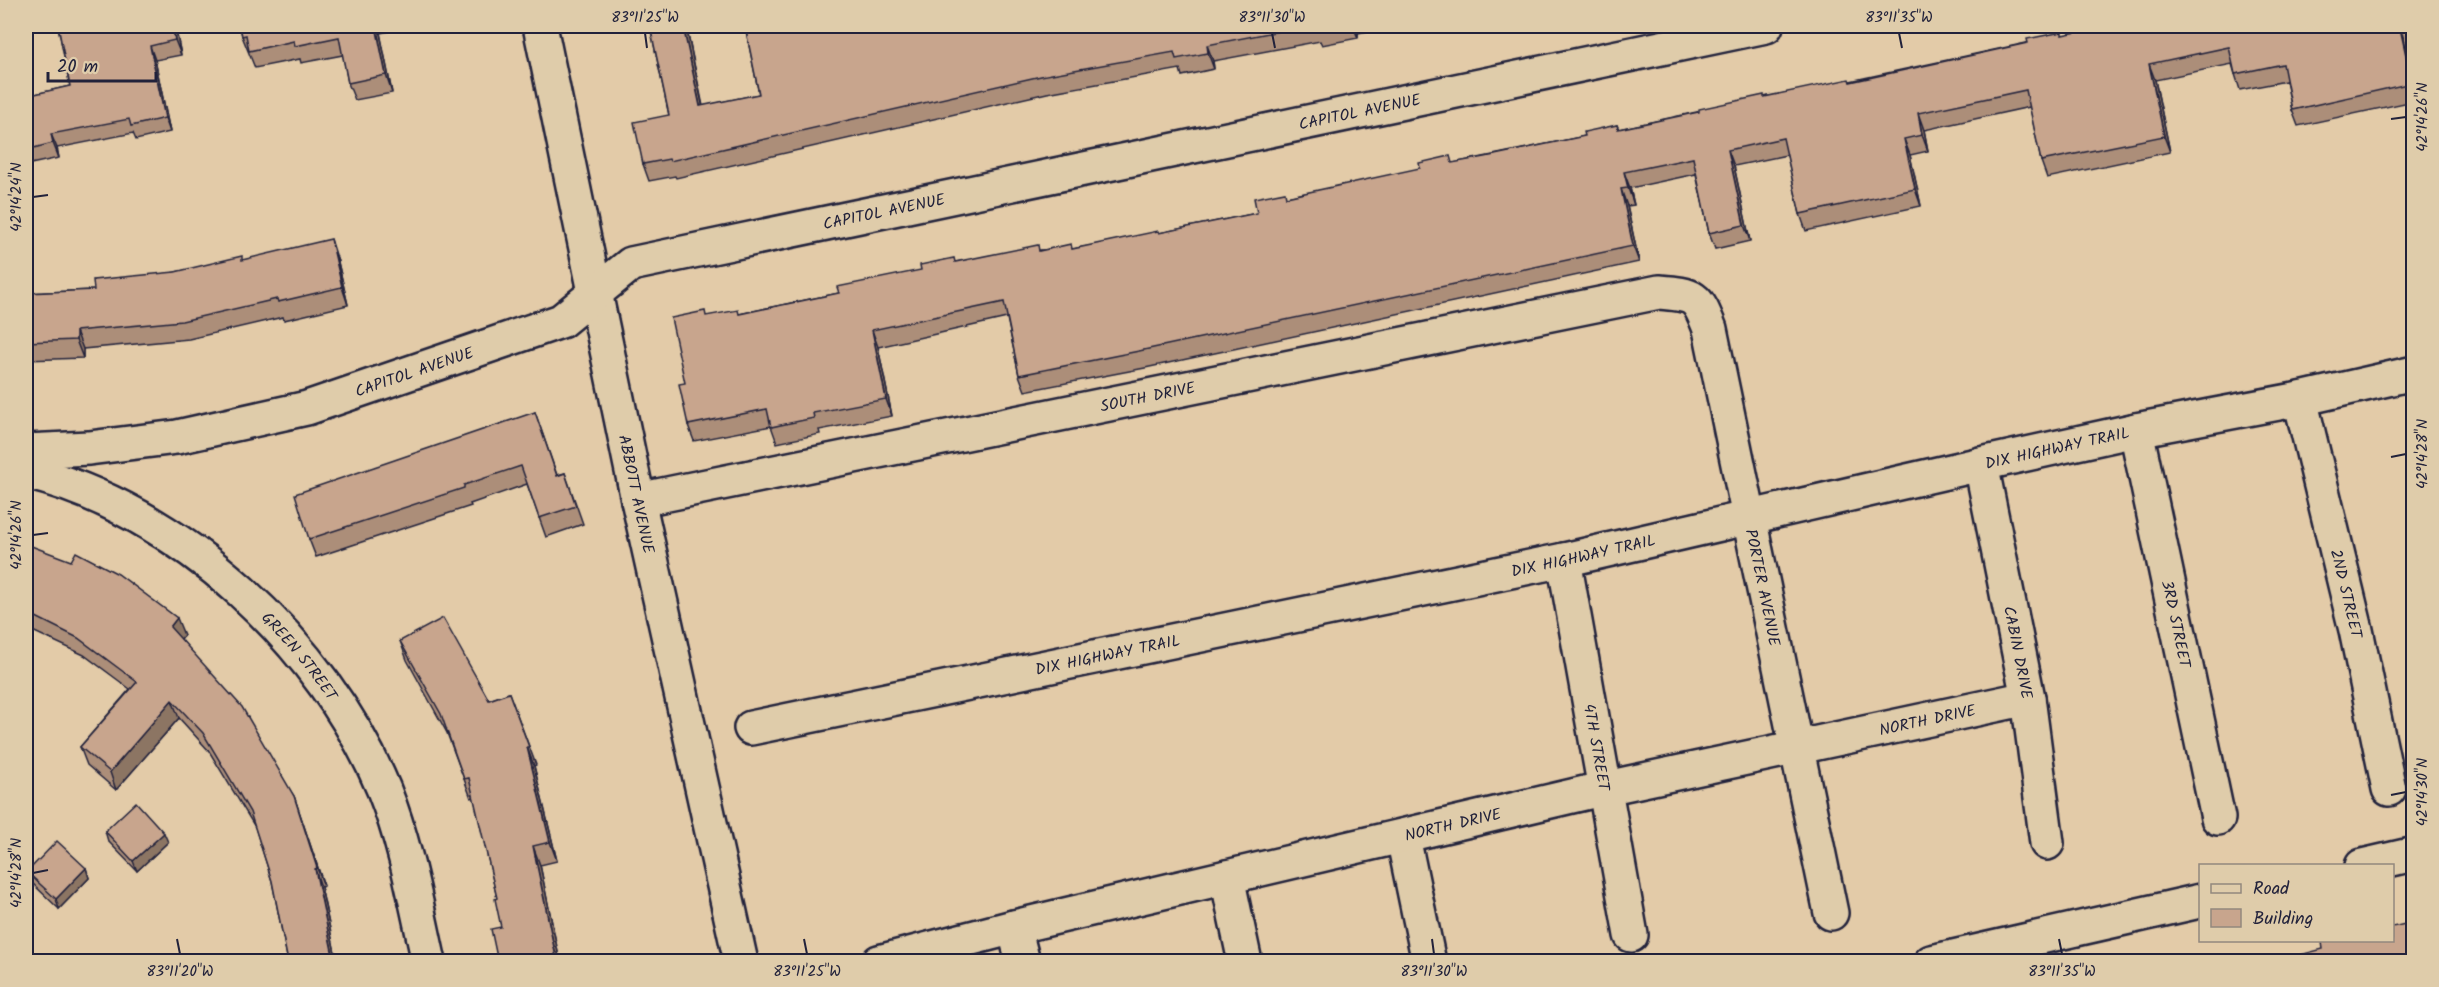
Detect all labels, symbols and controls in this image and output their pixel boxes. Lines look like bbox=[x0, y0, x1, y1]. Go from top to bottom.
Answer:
text: 83°11'25"W bbox=[611, 6, 679, 30]
text: 83°11'30"W bbox=[1238, 6, 1306, 30]
text: 83°11'35"W bbox=[1865, 6, 1933, 30]
scale bar bbox=[48, 45, 156, 83]
text: 20 m bbox=[57, 53, 98, 82]
text: 42°14'26"N bbox=[2411, 82, 2435, 152]
street label: CAPITOL AVENUE bbox=[1297, 88, 1424, 138]
text: 42°14'24"N bbox=[5, 162, 29, 232]
street label: CAPITOL AVENUE bbox=[821, 187, 948, 237]
street label: CAPITOL AVENUE bbox=[352, 341, 478, 405]
street label: SOUTH DRIVE bbox=[1098, 376, 1198, 420]
text: 42°14'28"N bbox=[2411, 419, 2435, 489]
street label: DIX HIGHWAY TRAIL bbox=[1983, 421, 2132, 477]
street label: ABBOTT AVENUE bbox=[611, 433, 661, 557]
text: 42°14'26"N bbox=[5, 500, 29, 570]
street label: PORTER AVENUE bbox=[1738, 527, 1787, 649]
street label: DIX HIGHWAY TRAIL bbox=[1509, 528, 1658, 585]
street label: 2ND STREET bbox=[2323, 547, 2369, 642]
street label: 3RD STREET bbox=[2154, 578, 2197, 672]
street label: CABIN DRIVE bbox=[1996, 604, 2039, 702]
street label: GREEN STREET bbox=[255, 607, 344, 707]
street label: DIX HIGHWAY TRAIL bbox=[1033, 629, 1182, 683]
street label: NORTH DRIVE bbox=[1877, 698, 1979, 743]
street label: 4TH STREET bbox=[1576, 702, 1616, 794]
text: 42°14'30"N bbox=[2411, 758, 2435, 826]
street label: NORTH DRIVE bbox=[1402, 802, 1504, 849]
text: 42°14'28"N bbox=[5, 838, 29, 908]
legend bbox=[2199, 864, 2394, 942]
text: Road bbox=[2253, 875, 2290, 904]
text: Building bbox=[2253, 905, 2313, 934]
text: 83°11'20"W bbox=[146, 960, 214, 984]
text: 83°11'25"W bbox=[773, 960, 841, 984]
text: 83°11'30"W bbox=[1400, 960, 1468, 984]
text: 83°11'35"W bbox=[2028, 960, 2096, 984]

